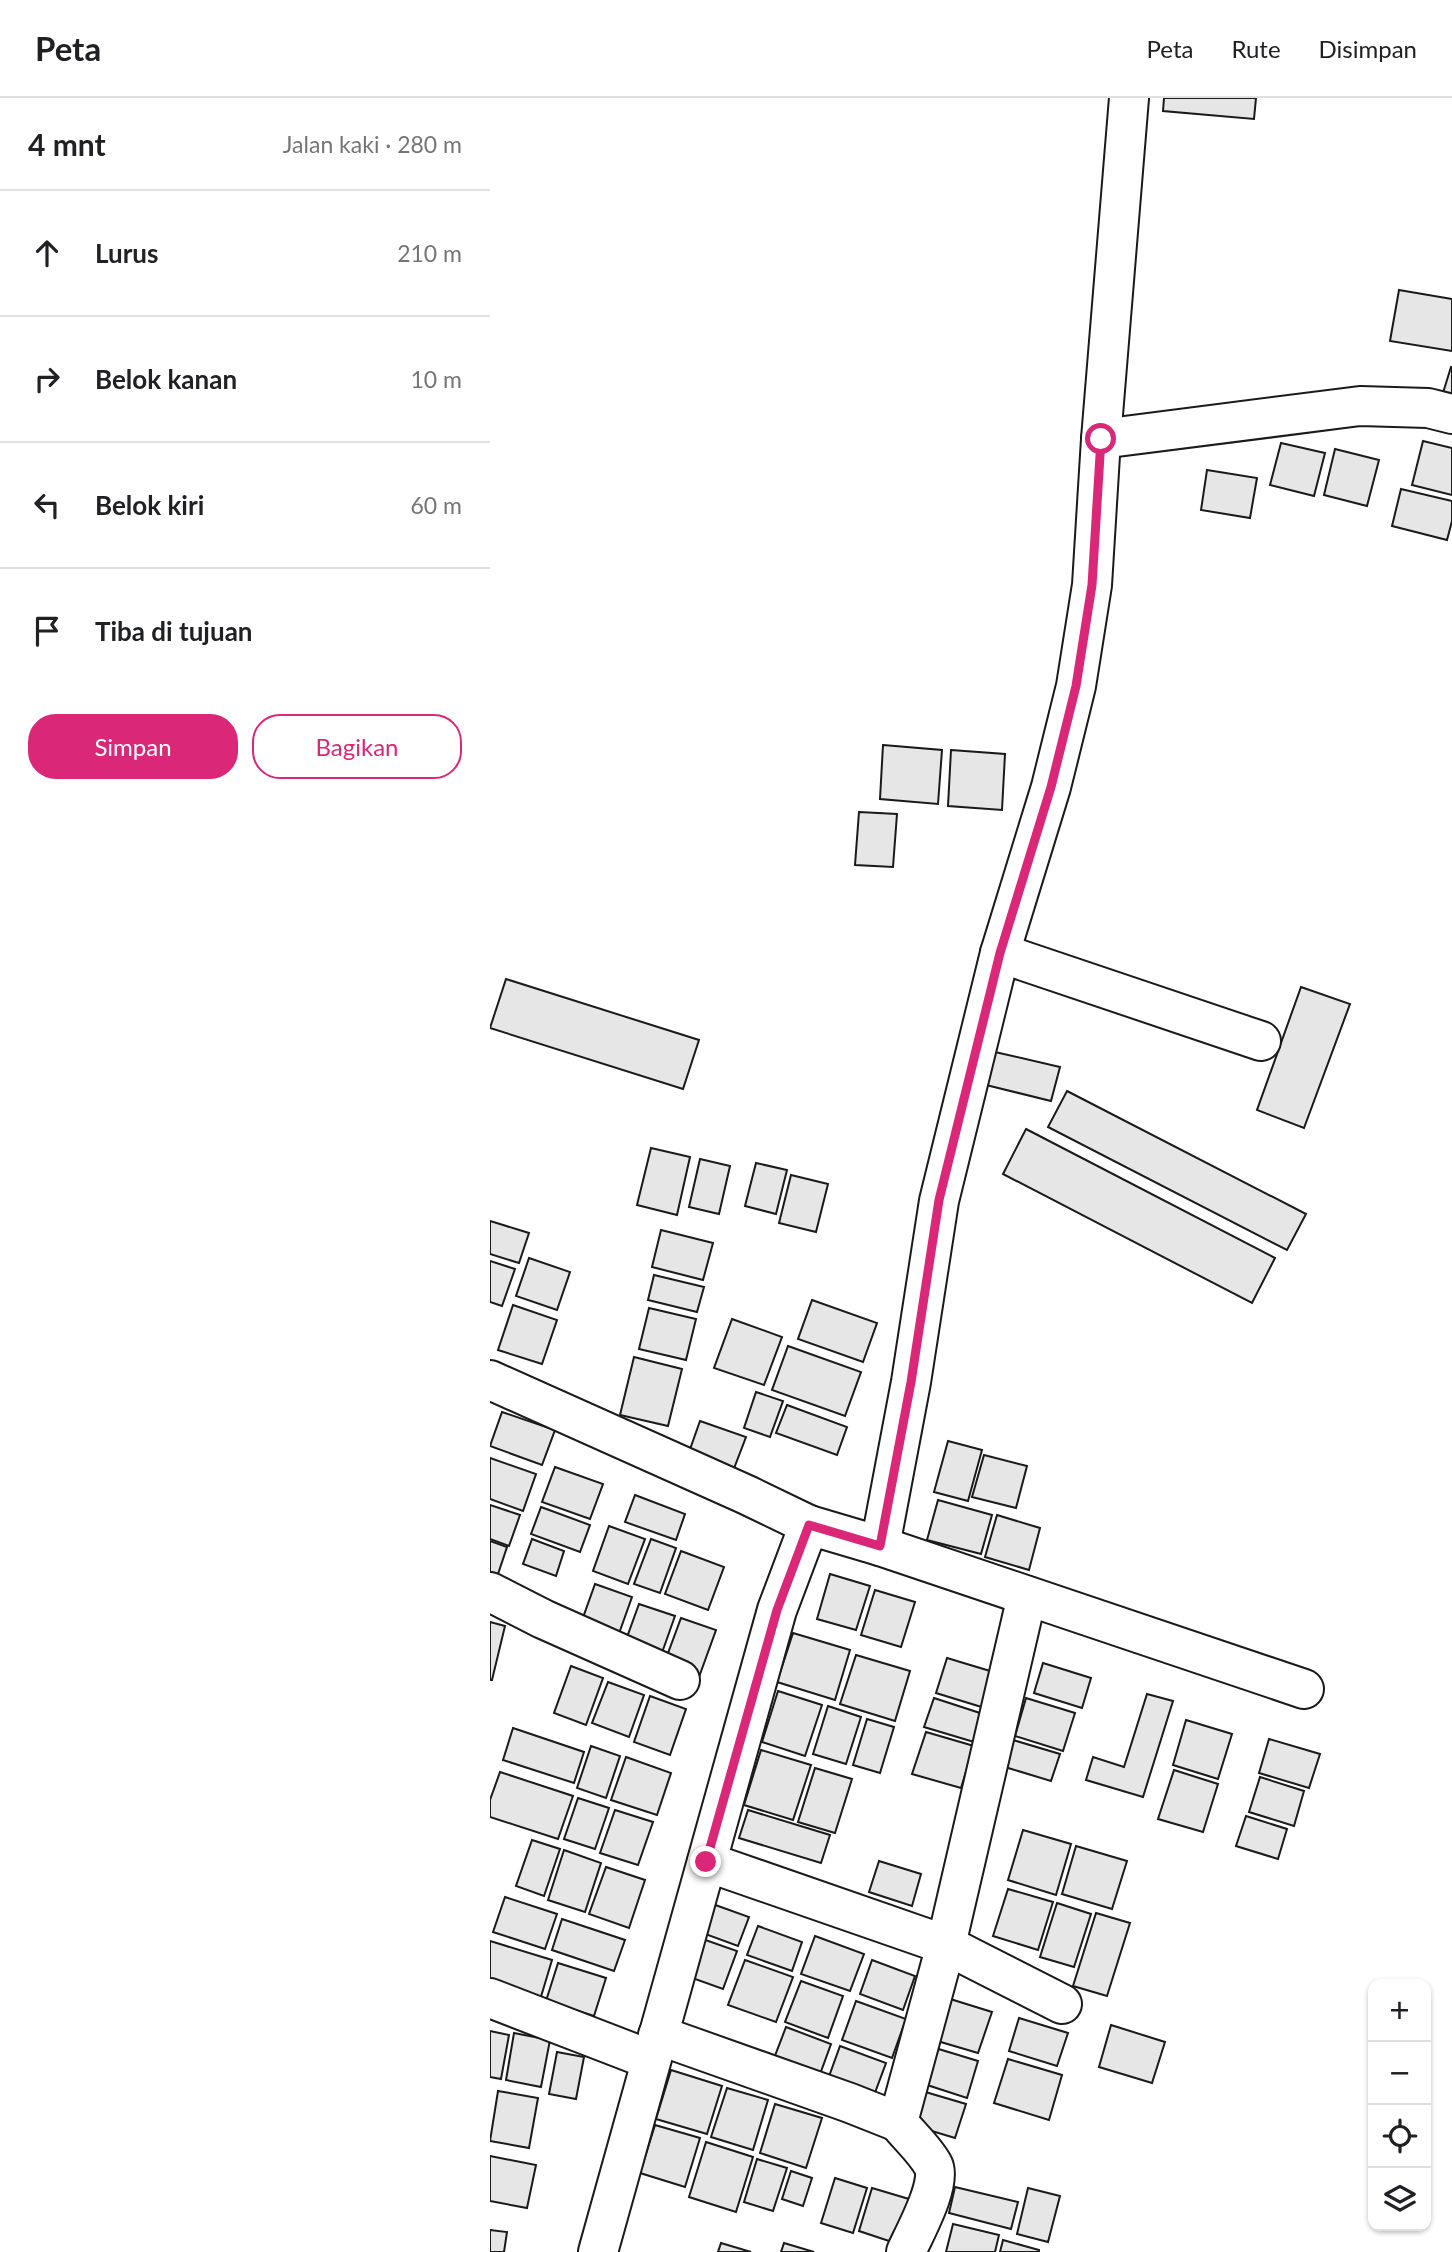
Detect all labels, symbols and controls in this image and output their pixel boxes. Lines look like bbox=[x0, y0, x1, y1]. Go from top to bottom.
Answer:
text: Peta bbox=[35, 28, 101, 68]
text: Peta bbox=[1147, 34, 1193, 63]
text: Rute bbox=[1231, 34, 1281, 63]
text: Disimpan bbox=[1319, 34, 1417, 63]
text: 4 mnt bbox=[28, 126, 106, 162]
text: Jalan kaki · 280 m bbox=[283, 130, 462, 158]
icon: ahead bbox=[28, 234, 66, 272]
text: Lurus bbox=[95, 237, 158, 269]
text: 210 m bbox=[397, 239, 462, 267]
icon: right bbox=[28, 360, 66, 398]
text: Belok kanan bbox=[95, 363, 237, 395]
text: 10 m bbox=[411, 365, 462, 393]
route start bbox=[1085, 423, 1116, 454]
icon: left bbox=[28, 486, 66, 524]
text: Belok kiri bbox=[95, 489, 204, 521]
text: 60 m bbox=[411, 491, 462, 519]
icon: arrive bbox=[28, 612, 66, 650]
text: Tiba di tujuan bbox=[95, 615, 253, 647]
button: Simpan bbox=[28, 714, 238, 779]
button: Bagikan bbox=[252, 714, 462, 779]
route end bbox=[690, 1846, 721, 1877]
map controls bbox=[1368, 1979, 1431, 2231]
button: + bbox=[1368, 1979, 1431, 2042]
button: − bbox=[1368, 2042, 1431, 2105]
button: locate bbox=[1368, 2105, 1431, 2168]
button: layers bbox=[1368, 2168, 1431, 2231]

